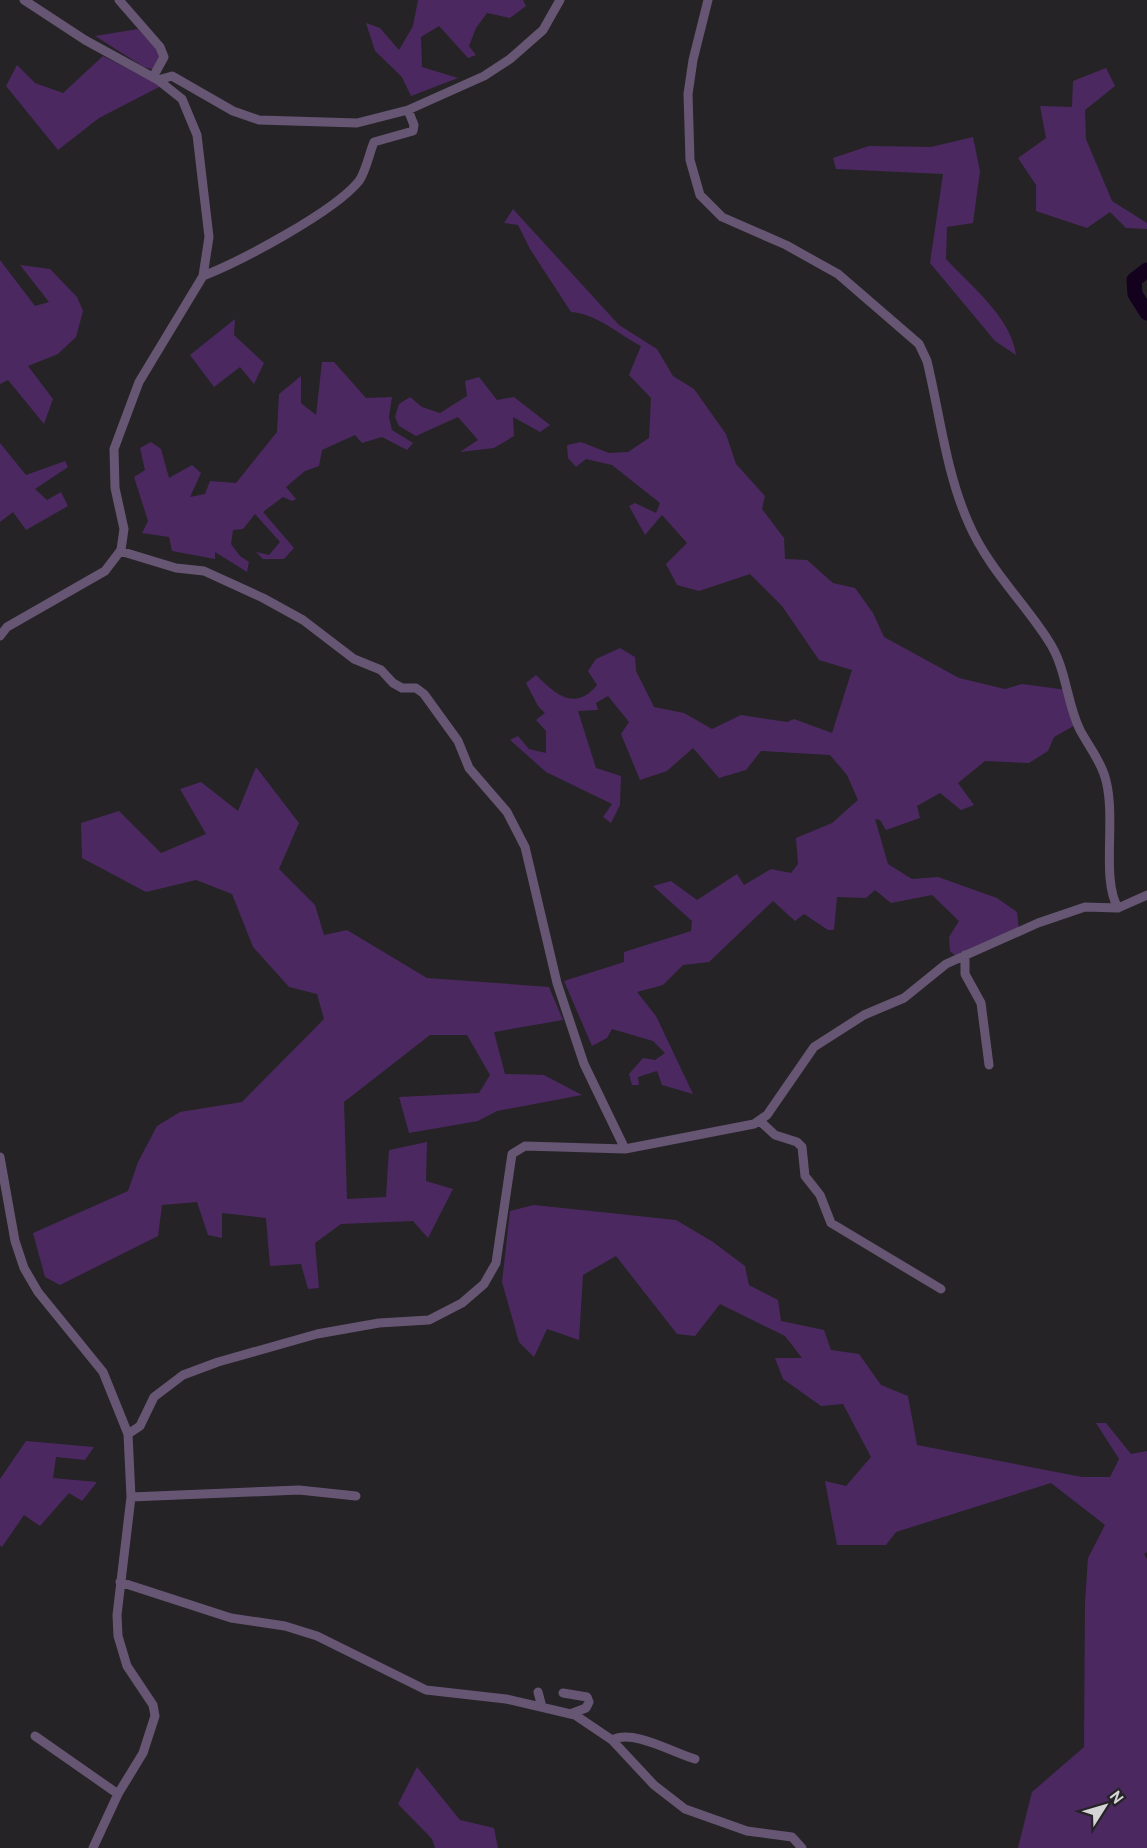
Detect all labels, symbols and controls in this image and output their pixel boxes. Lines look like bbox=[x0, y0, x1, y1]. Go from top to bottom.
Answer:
north arrow bbox=[1075, 1776, 1135, 1836]
text: N bbox=[1104, 1788, 1127, 1809]

